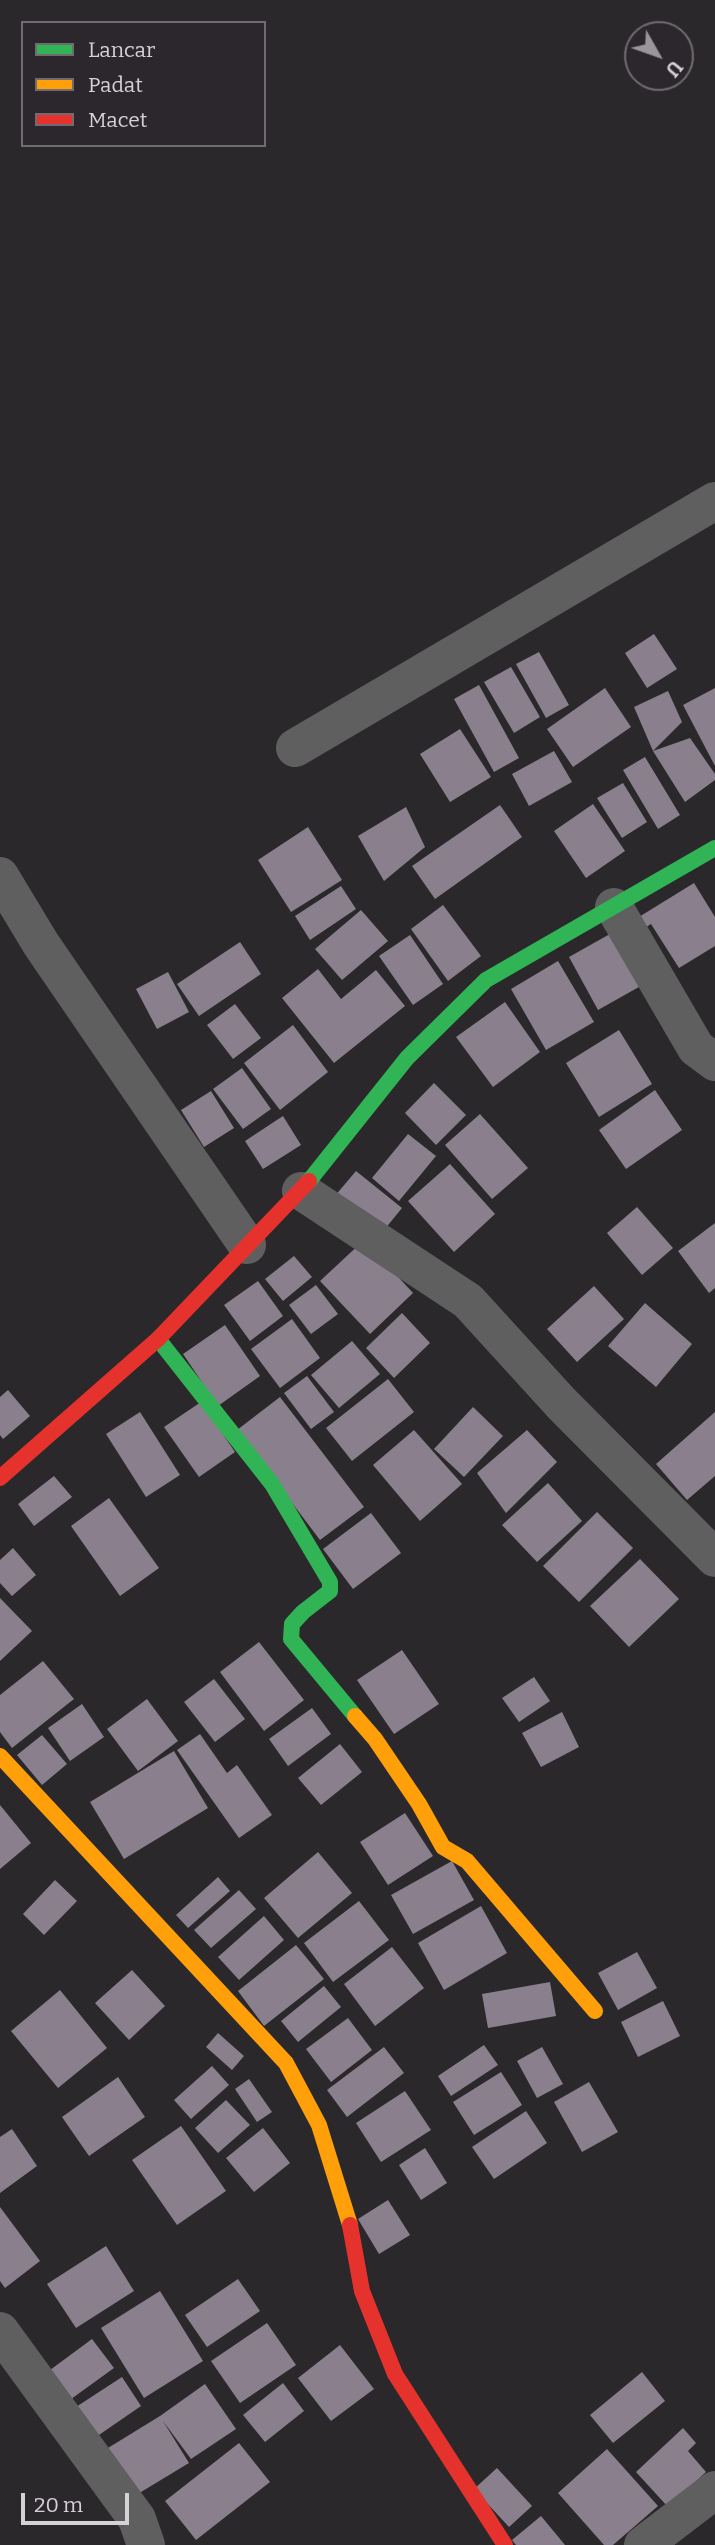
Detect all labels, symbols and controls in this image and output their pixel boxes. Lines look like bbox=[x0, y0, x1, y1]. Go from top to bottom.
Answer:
legend bbox=[21, 21, 266, 147]
north arrow bbox=[624, 21, 694, 91]
text: Lancar bbox=[88, 37, 155, 63]
text: U bbox=[661, 56, 687, 81]
text: Padat bbox=[88, 72, 143, 98]
text: Macet bbox=[88, 107, 147, 133]
scale bar bbox=[24, 2478, 133, 2522]
text: 20 m bbox=[34, 2492, 83, 2518]

